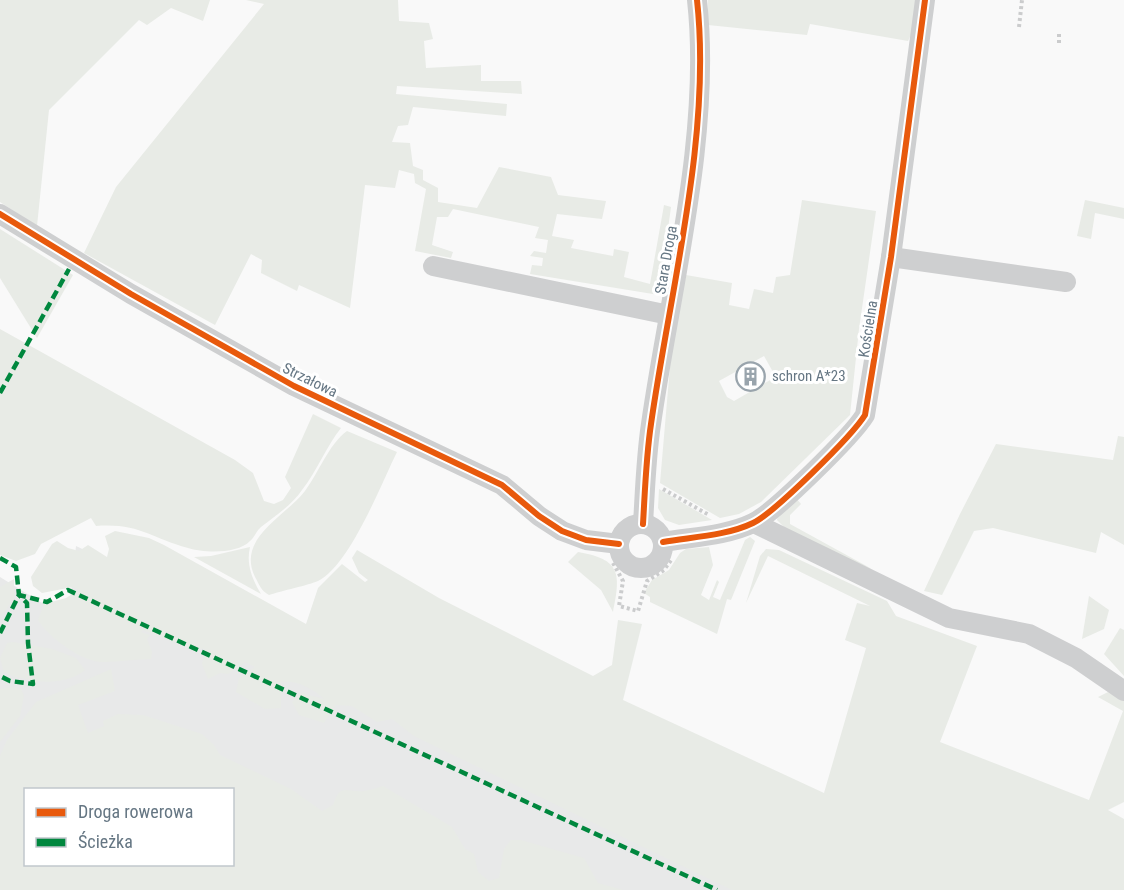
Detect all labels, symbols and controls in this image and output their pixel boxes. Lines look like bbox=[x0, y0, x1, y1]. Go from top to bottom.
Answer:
street label: Stara Droga bbox=[651, 224, 681, 296]
street label: Kościelna bbox=[855, 299, 881, 359]
street label: Strzałowa bbox=[280, 359, 340, 401]
building icon: schron A*23 bbox=[735, 360, 767, 392]
place label: schron A*23 bbox=[772, 367, 846, 385]
legend bbox=[24, 788, 234, 866]
text: Droga rowerowa bbox=[78, 801, 193, 822]
text: Ścieżka bbox=[78, 831, 133, 852]

